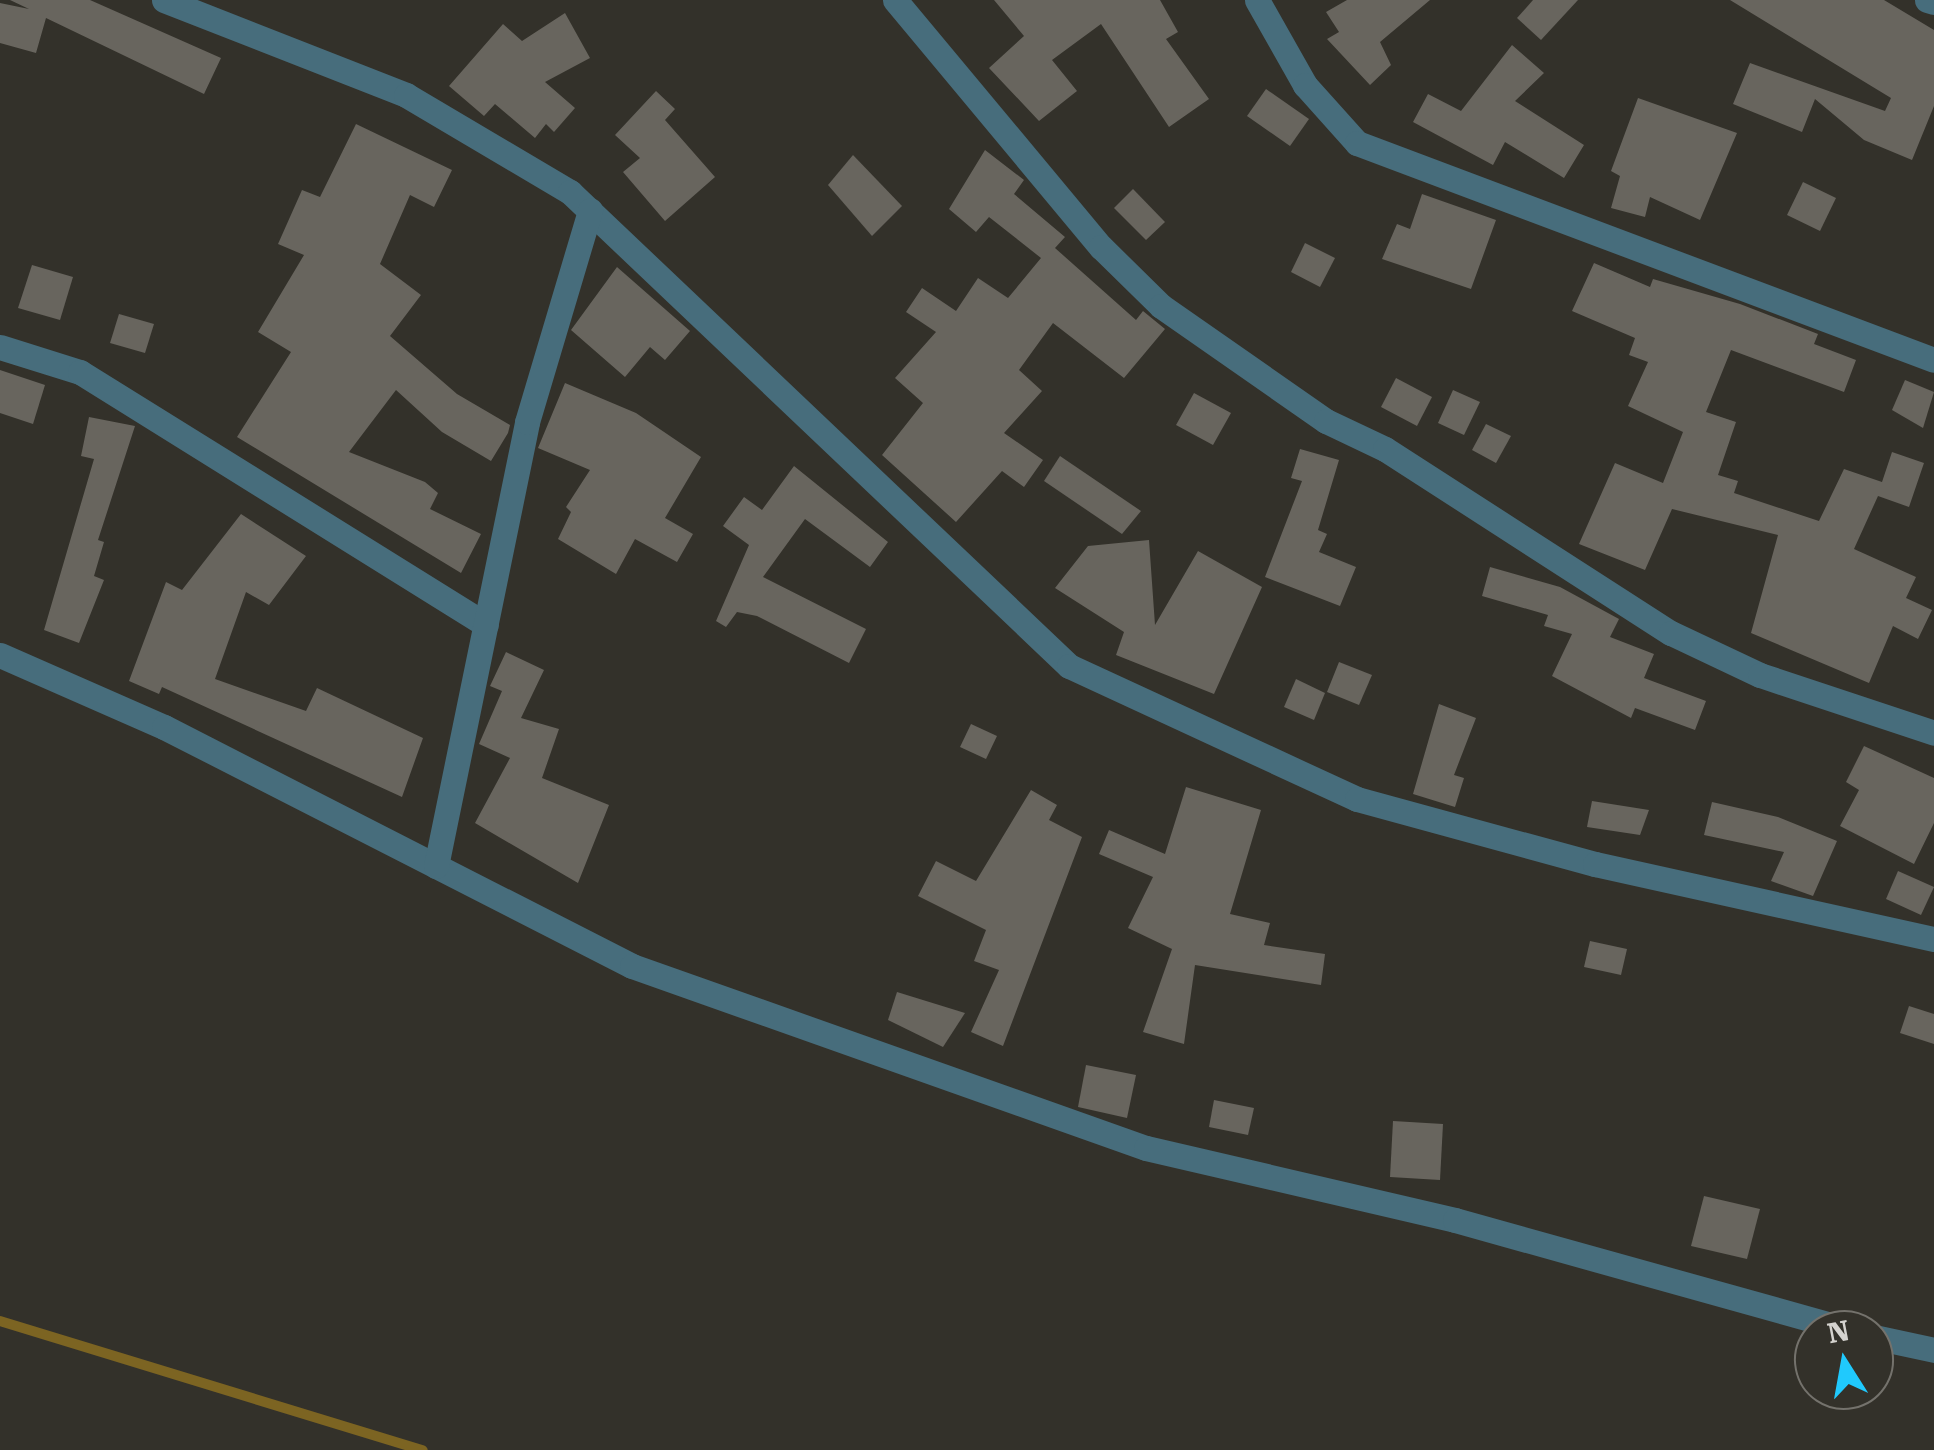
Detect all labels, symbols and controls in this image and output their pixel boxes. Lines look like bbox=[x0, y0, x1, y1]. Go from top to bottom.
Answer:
north arrow bbox=[1794, 1310, 1894, 1410]
text: N bbox=[1825, 1314, 1852, 1350]

